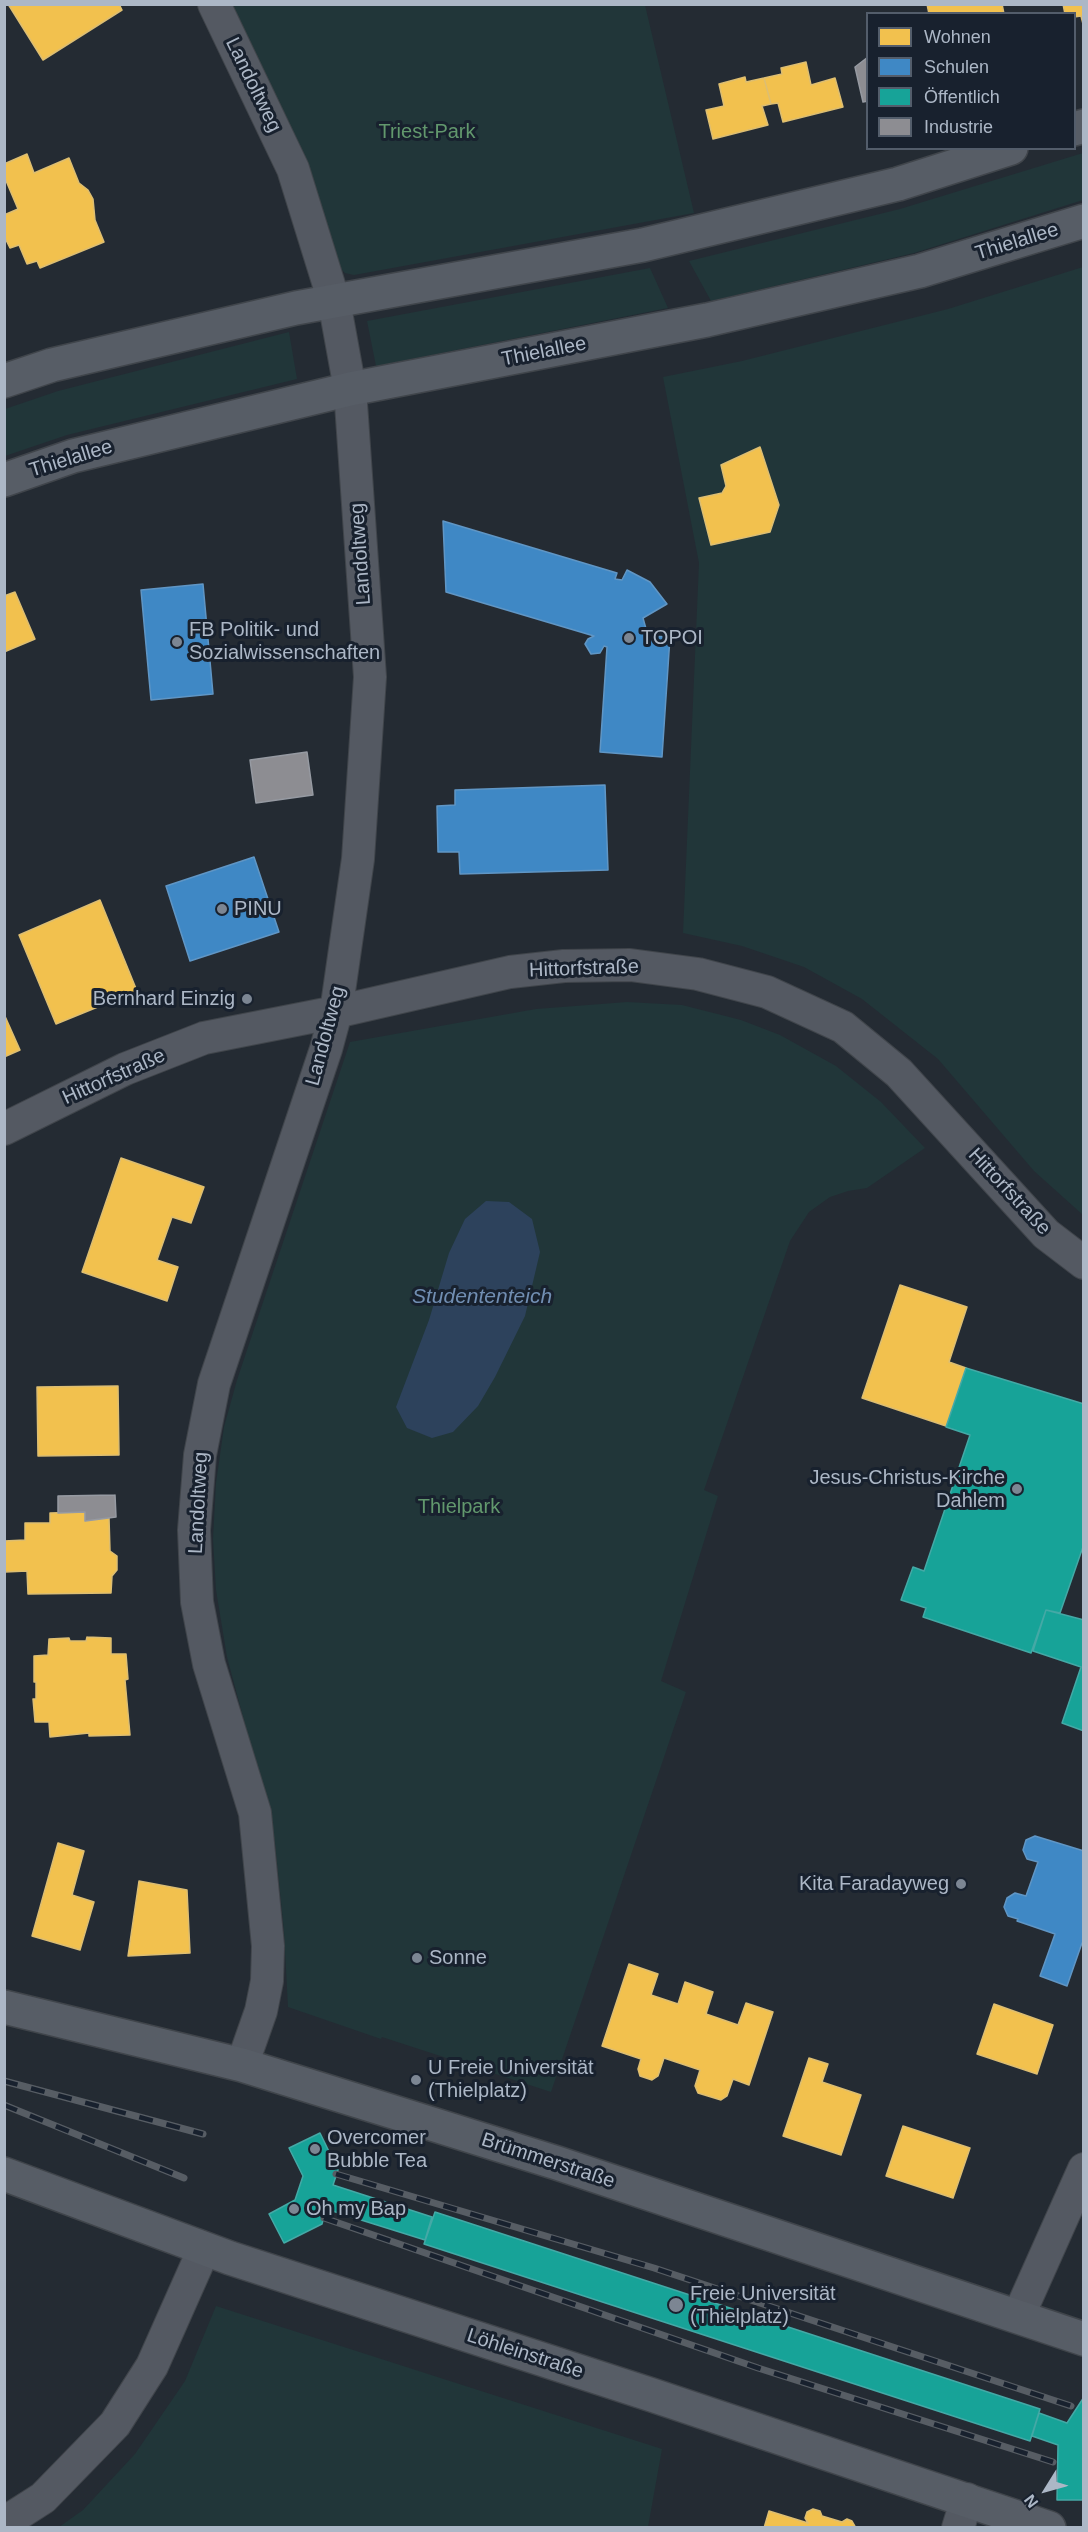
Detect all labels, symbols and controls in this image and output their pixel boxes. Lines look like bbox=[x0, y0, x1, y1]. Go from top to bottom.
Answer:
legend bbox=[866, 12, 1076, 150]
text: Wohnen bbox=[924, 27, 991, 47]
street label: Landoltweg bbox=[220, 34, 286, 136]
text: Schulen bbox=[924, 57, 989, 77]
text: Öffentlich bbox=[924, 87, 1000, 107]
text: Industrie bbox=[924, 117, 993, 137]
park label: Triest-Park bbox=[378, 120, 476, 144]
street label: Thielallee bbox=[973, 218, 1061, 266]
street label: Thielallee bbox=[500, 332, 588, 372]
street label: Thielallee bbox=[27, 435, 115, 483]
street label: Landoltweg bbox=[345, 502, 377, 606]
place label: FB Politik- und Sozialwissenschaften bbox=[189, 618, 380, 665]
place label: TOPOI bbox=[641, 626, 703, 650]
marker: TOPOI bbox=[622, 631, 636, 645]
marker: FB Politik- und Sozialwissenschaften bbox=[170, 635, 184, 649]
place label: PINU bbox=[234, 897, 282, 921]
marker: PINU bbox=[215, 902, 229, 916]
street label: Hittorfstraße bbox=[529, 955, 639, 983]
street label: Landoltweg bbox=[301, 983, 351, 1089]
place label: Bernhard Einzig bbox=[93, 987, 235, 1011]
marker: Bernhard Einzig bbox=[240, 992, 254, 1006]
street label: Hittorfstraße bbox=[59, 1044, 169, 1110]
street label: Hittorfstraße bbox=[963, 1144, 1055, 1240]
water label: Studententeich bbox=[412, 1284, 552, 1310]
street label: Landoltweg bbox=[184, 1451, 214, 1555]
place label: Jesus-Christus-Kirche Dahlem bbox=[809, 1466, 1005, 1513]
marker: Jesus-Christus-Kirche Dahlem bbox=[1010, 1482, 1024, 1496]
park label: Thielpark bbox=[418, 1495, 500, 1519]
place label: Kita Faradayweg bbox=[799, 1872, 949, 1896]
marker: Kita Faradayweg bbox=[954, 1877, 968, 1891]
place label: Sonne bbox=[429, 1946, 487, 1970]
marker: Sonne bbox=[410, 1951, 424, 1965]
place label: U Freie Universität (Thielplatz) bbox=[428, 2056, 594, 2103]
marker: U Freie Universität (Thielplatz) bbox=[409, 2073, 423, 2087]
place label: Overcomer Bubble Tea bbox=[327, 2126, 427, 2173]
street label: Brümmerstraße bbox=[478, 2128, 618, 2194]
marker: Overcomer Bubble Tea bbox=[308, 2142, 322, 2156]
place label: Oh my Bap bbox=[306, 2197, 406, 2221]
marker: Oh my Bap bbox=[287, 2202, 301, 2216]
place label: Freie Universität (Thielplatz) bbox=[690, 2282, 836, 2329]
marker: Freie Universität (Thielplatz) bbox=[667, 2296, 685, 2314]
street label: Löhleinstraße bbox=[464, 2324, 586, 2384]
north arrow bbox=[1016, 2460, 1076, 2520]
text: N bbox=[1021, 2491, 1041, 2511]

